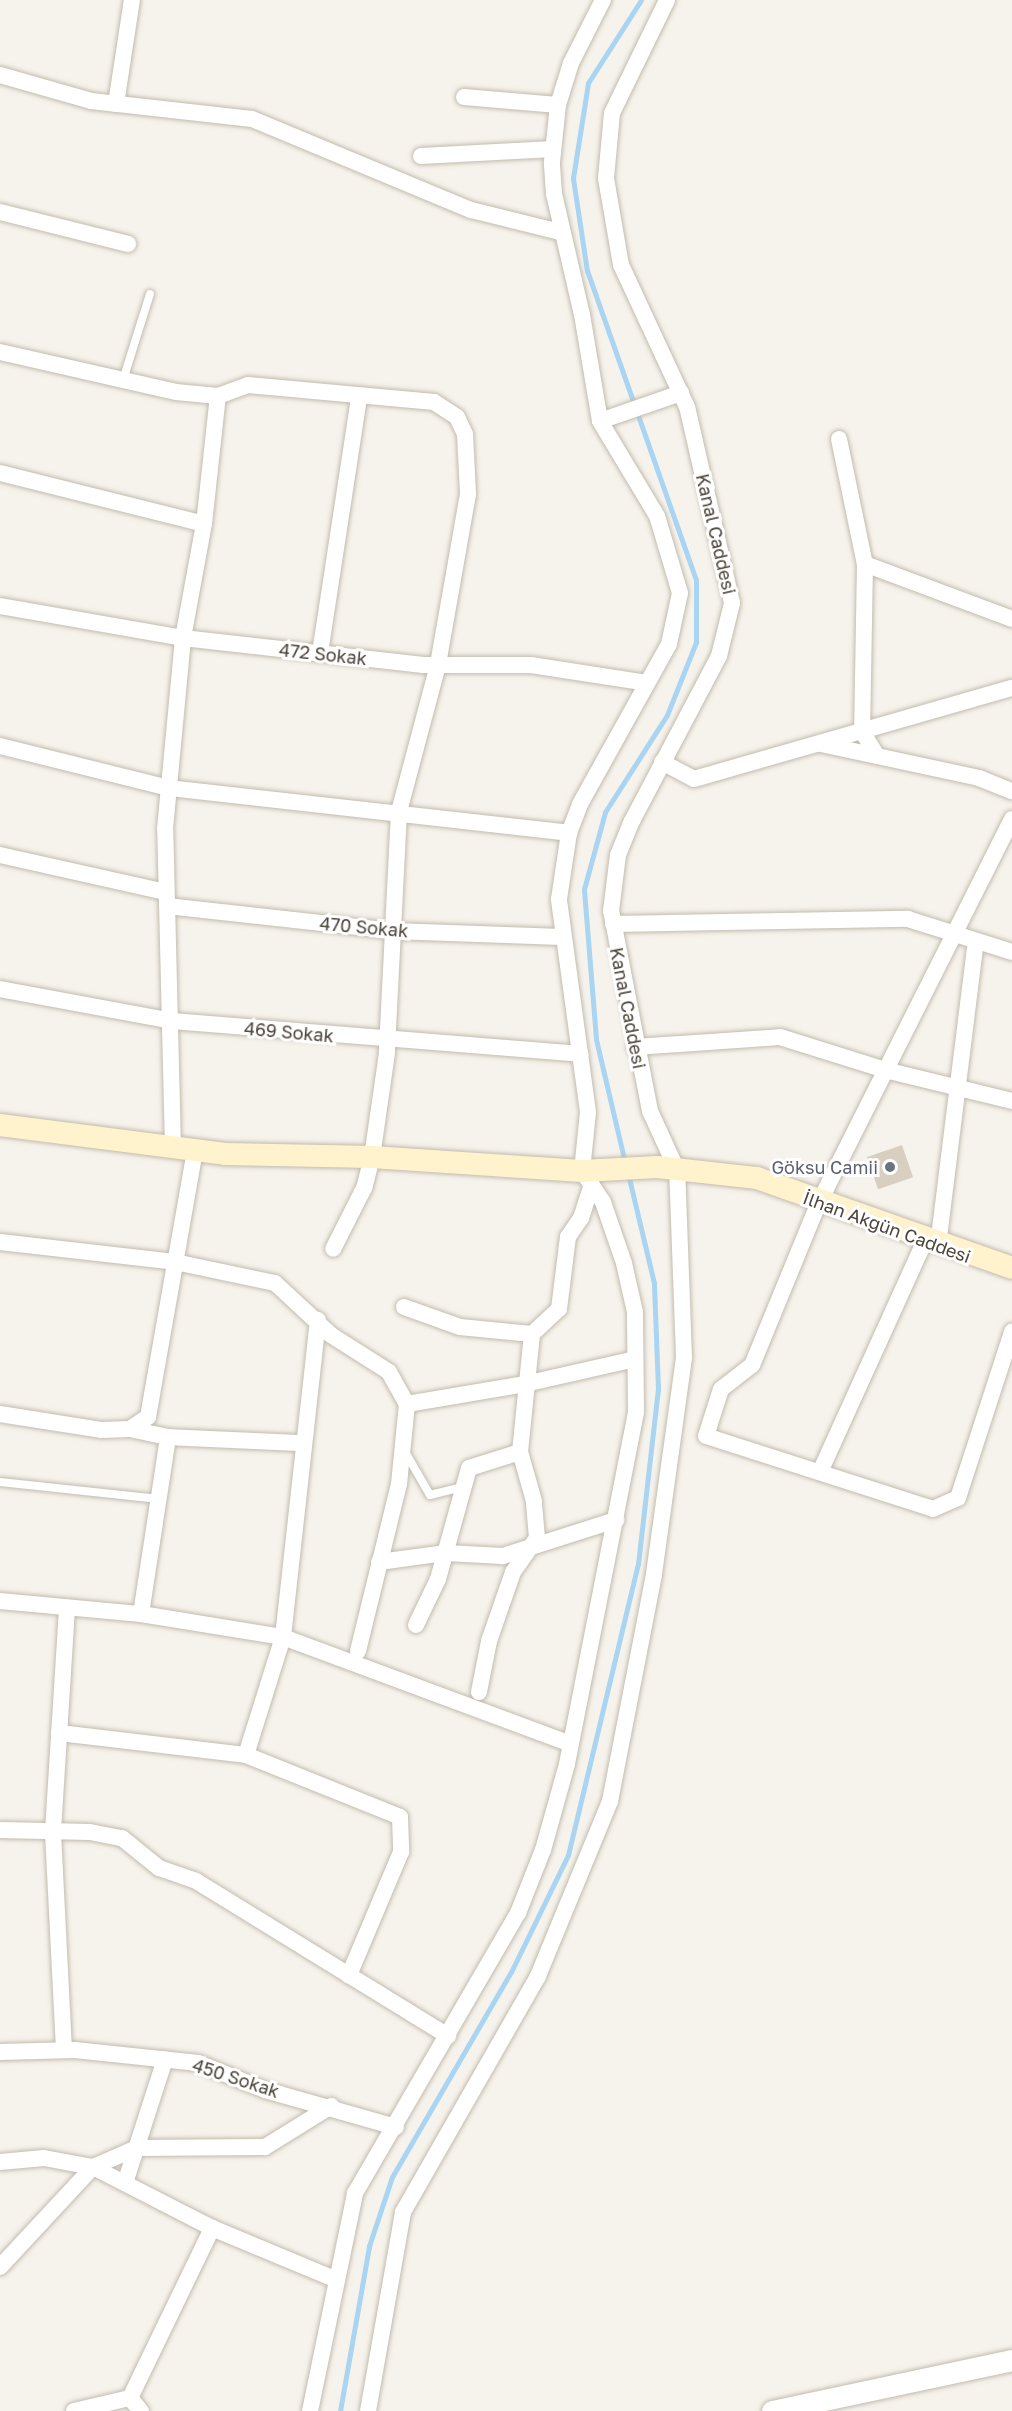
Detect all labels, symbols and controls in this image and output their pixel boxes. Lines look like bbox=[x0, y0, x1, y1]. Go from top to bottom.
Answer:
street label: Kanal Caddesi bbox=[692, 472, 740, 596]
street label: 472 Sokak bbox=[278, 639, 368, 669]
street label: 470 Sokak bbox=[319, 912, 409, 942]
street label: Kanal Caddesi bbox=[606, 945, 650, 1071]
street label: 469 Sokak bbox=[243, 1017, 335, 1047]
place label: Göksu Camii bbox=[771, 1156, 878, 1178]
marker: Göksu Camii bbox=[883, 1160, 897, 1174]
street label: İlhan Akgün Caddesi bbox=[800, 1187, 974, 1267]
street label: 450 Sokak bbox=[190, 2054, 282, 2102]

